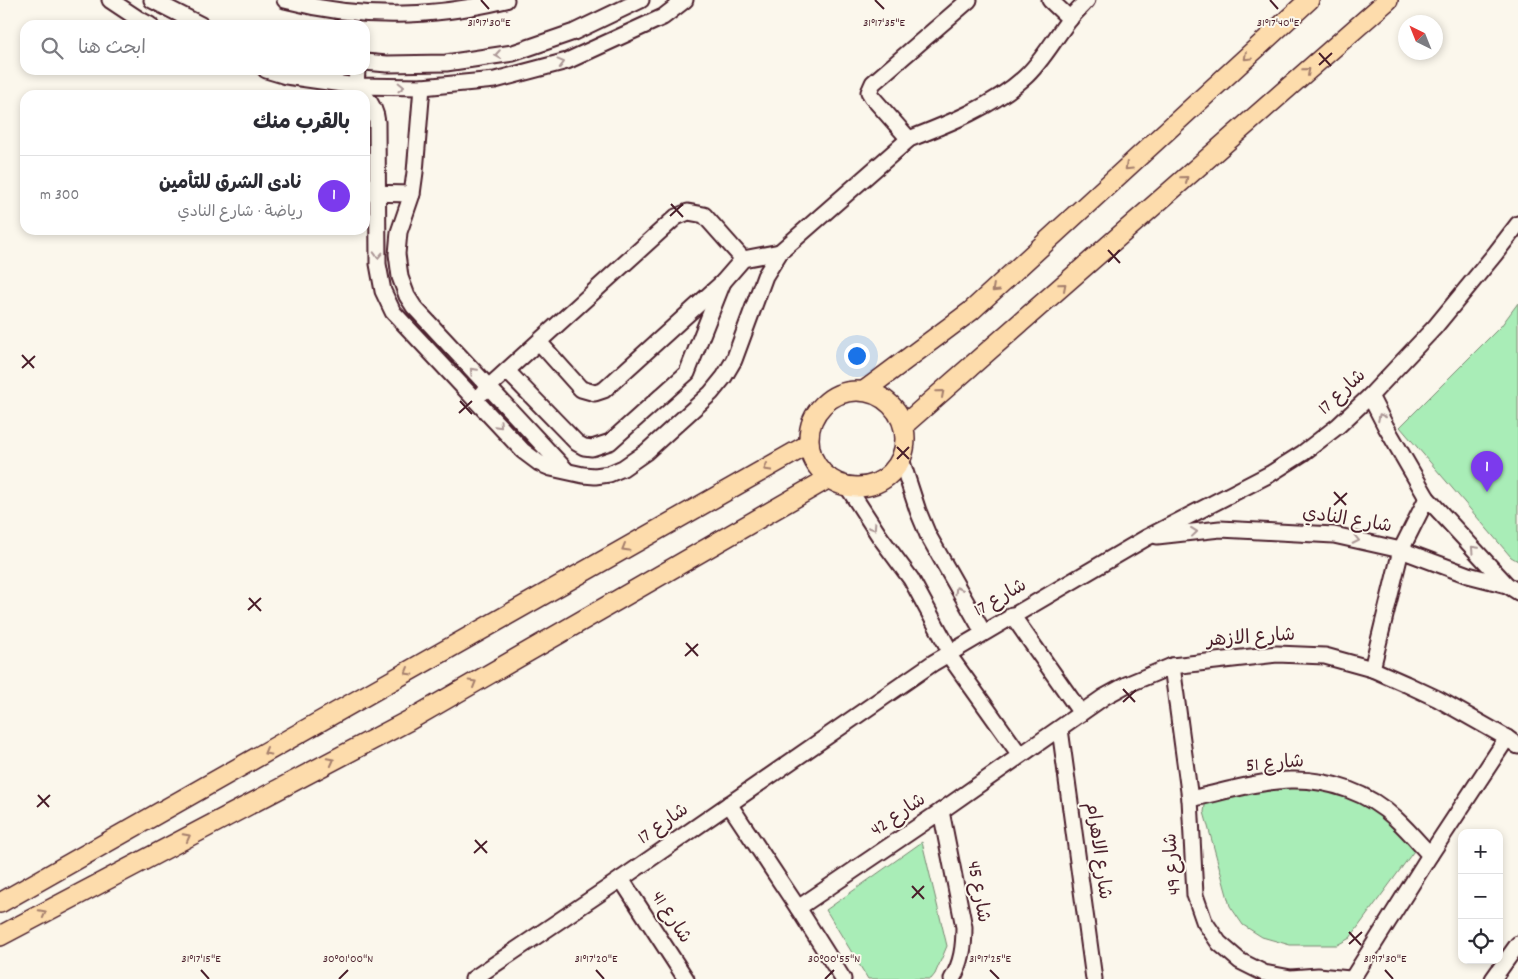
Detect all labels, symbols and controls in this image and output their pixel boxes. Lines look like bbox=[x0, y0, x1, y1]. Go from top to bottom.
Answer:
text: 31°17'30"E bbox=[468, 15, 511, 32]
text: 31°17'35"E bbox=[863, 15, 906, 32]
text: 31°17'40"E bbox=[1257, 15, 1300, 32]
north arrow bbox=[1398, 15, 1443, 60]
search box bbox=[20, 20, 370, 75]
icon: search bbox=[38, 34, 66, 62]
text: ابحث هنا bbox=[78, 36, 146, 63]
one-way arrow bbox=[494, 49, 503, 59]
one-way arrow bbox=[1244, 51, 1253, 60]
one-way arrow bbox=[556, 58, 565, 69]
one-way arrow bbox=[1301, 68, 1310, 77]
one-way arrow bbox=[397, 82, 405, 92]
text: بالقرب منك bbox=[253, 109, 350, 139]
one-way arrow bbox=[1124, 161, 1133, 170]
text: نادى الشرق للتأمين bbox=[159, 171, 303, 198]
one-way arrow bbox=[1179, 175, 1188, 184]
text: 300 m bbox=[40, 184, 79, 207]
text: 1 bbox=[332, 184, 336, 207]
text: رياضة · شارع النادي bbox=[178, 201, 303, 224]
one-way arrow bbox=[373, 251, 384, 259]
one-way arrow bbox=[992, 283, 1001, 292]
one-way arrow bbox=[1057, 283, 1066, 292]
your location bbox=[844, 343, 870, 369]
street label: شارع 17 bbox=[1313, 364, 1373, 422]
one-way arrow bbox=[470, 367, 479, 376]
one-way arrow bbox=[935, 390, 944, 399]
one-way arrow bbox=[1377, 413, 1387, 422]
one-way arrow bbox=[493, 419, 502, 428]
pin: 1 bbox=[1471, 451, 1503, 492]
one-way arrow bbox=[763, 462, 772, 472]
street label: شارع النادي bbox=[1300, 501, 1394, 541]
one-way arrow bbox=[867, 522, 877, 531]
one-way arrow bbox=[1190, 527, 1198, 538]
one-way arrow bbox=[1351, 534, 1360, 545]
one-way arrow bbox=[622, 542, 631, 552]
one-way arrow bbox=[1471, 546, 1480, 555]
street label: شارع 17 bbox=[970, 573, 1032, 625]
one-way arrow bbox=[955, 586, 965, 595]
street label: شارع الازهر bbox=[1204, 622, 1296, 656]
one-way arrow bbox=[404, 665, 413, 675]
one-way arrow bbox=[467, 679, 476, 689]
one-way arrow bbox=[263, 746, 272, 756]
street label: شارع 51 bbox=[1245, 749, 1305, 781]
one-way arrow bbox=[325, 758, 334, 768]
street label: شارع 42 bbox=[866, 788, 932, 844]
street label: شارع 17 bbox=[633, 798, 695, 852]
street label: شارع الاهرام bbox=[1077, 801, 1117, 901]
map controls bbox=[1458, 829, 1503, 964]
button: + bbox=[1458, 829, 1503, 874]
street label: شارع 49 bbox=[1158, 832, 1190, 896]
one-way arrow bbox=[182, 833, 191, 843]
street label: شارع 45 bbox=[958, 859, 996, 925]
button: − bbox=[1458, 874, 1503, 919]
street label: شارع 41 bbox=[643, 887, 697, 949]
one-way arrow bbox=[38, 909, 47, 919]
button: locate bbox=[1458, 919, 1503, 964]
text: 31°17'15"E bbox=[181, 951, 221, 968]
text: 30°01'00"N bbox=[323, 951, 373, 968]
text: 31°17'20"E bbox=[575, 951, 618, 968]
text: 30°00'55"N bbox=[808, 951, 860, 968]
text: 31°17'25"E bbox=[969, 951, 1012, 968]
text: 31°17'30"E bbox=[1364, 951, 1407, 968]

